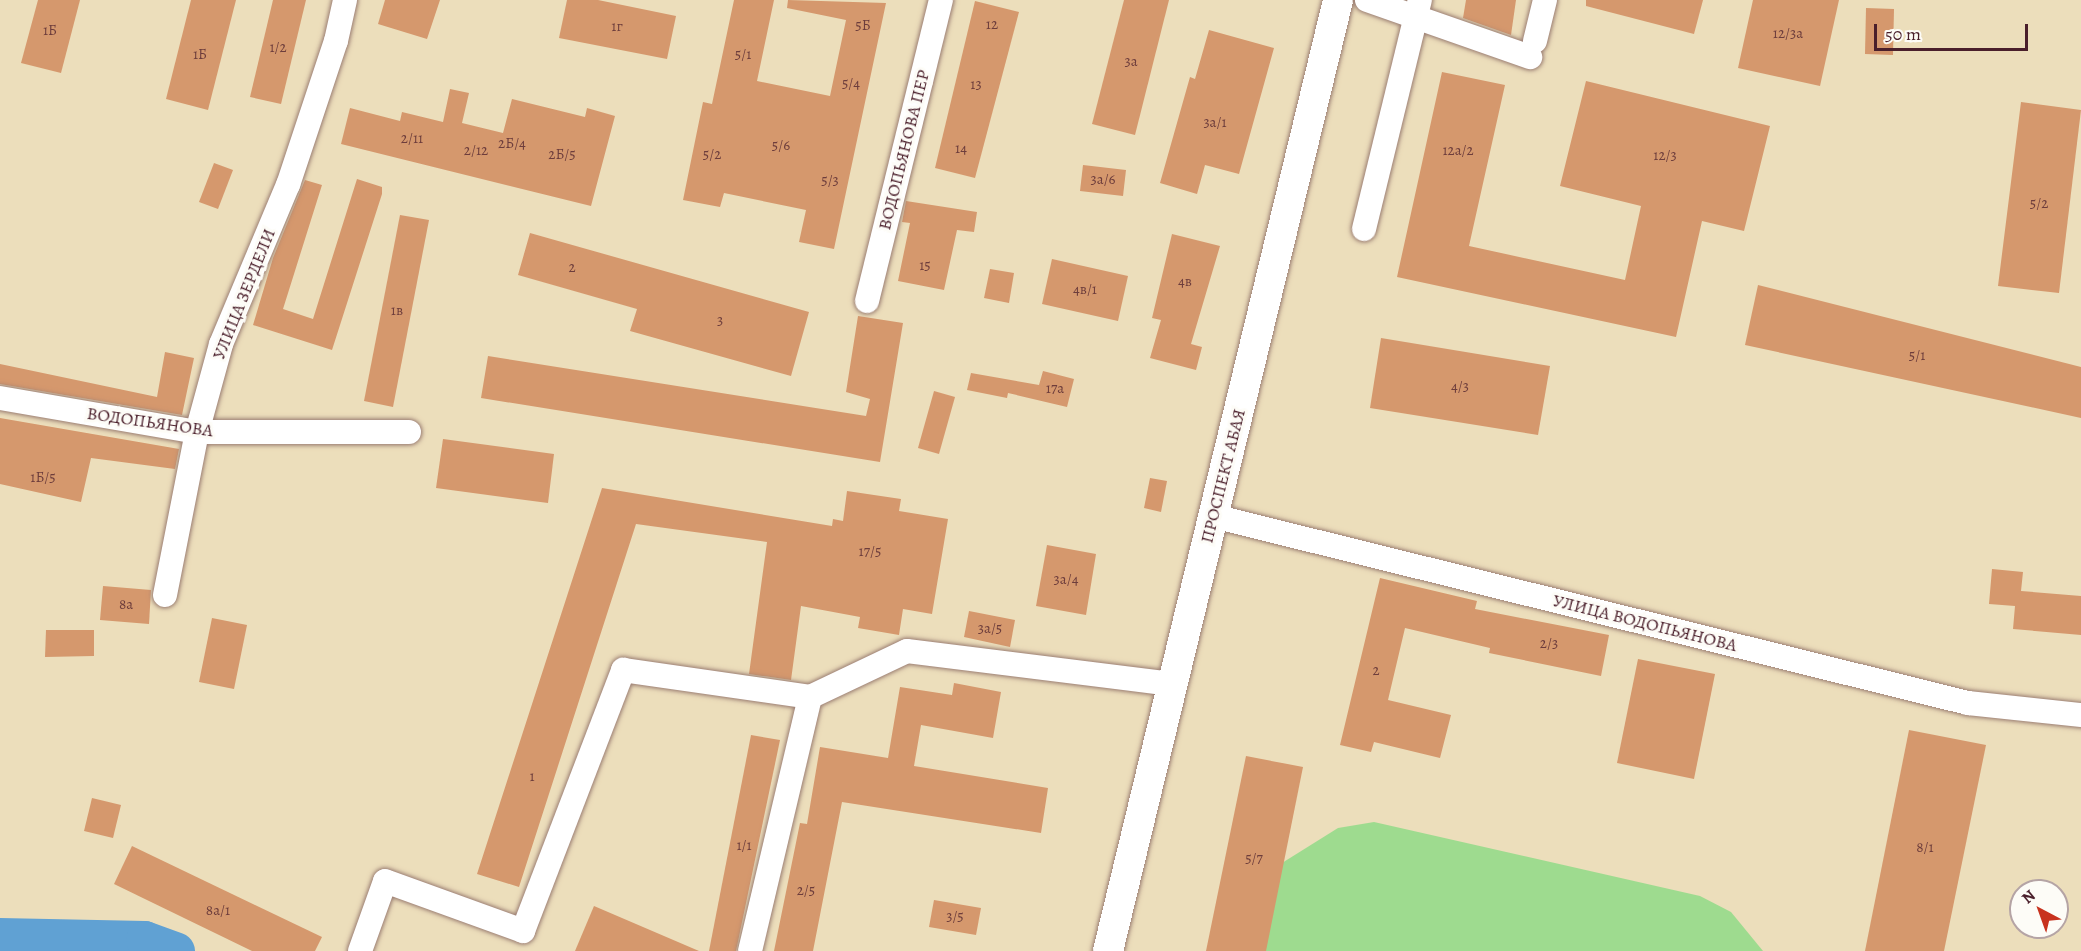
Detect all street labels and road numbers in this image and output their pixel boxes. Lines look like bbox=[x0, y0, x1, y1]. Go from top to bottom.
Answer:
street label: ВОДОПЬЯНОВА ПЕР bbox=[874, 68, 934, 232]
street label: УЛИЦА ЗЕРДЕЛИ bbox=[208, 225, 280, 363]
street label: ВОДОПЬЯНОВА bbox=[85, 402, 215, 442]
street label: ПРОСПЕКТ АБАЯ bbox=[1196, 407, 1250, 545]
street label: УЛИЦА ВОДОПЬЯНОВА bbox=[1551, 590, 1739, 656]

